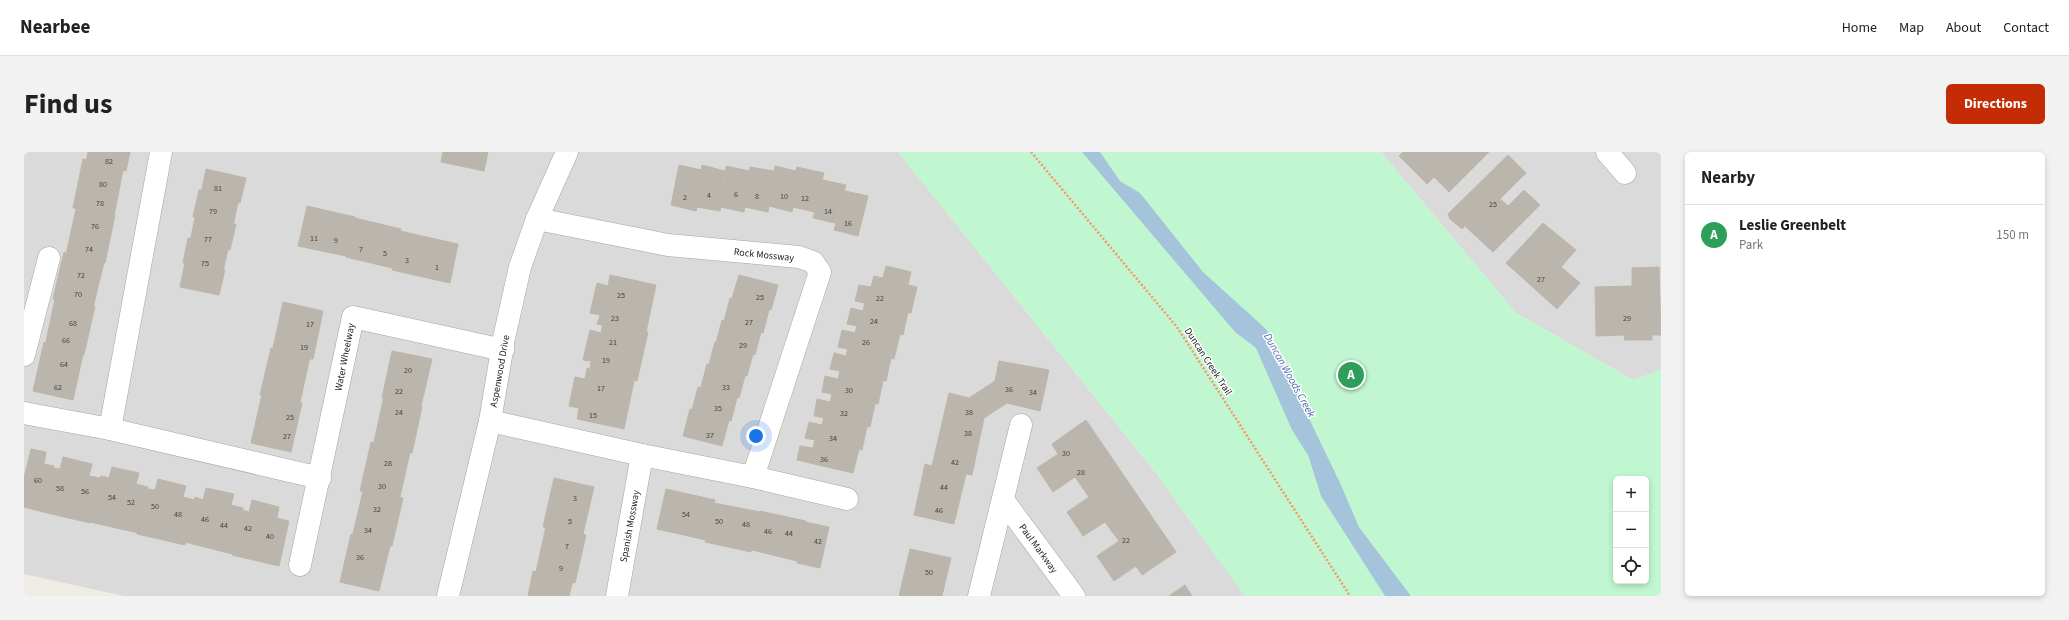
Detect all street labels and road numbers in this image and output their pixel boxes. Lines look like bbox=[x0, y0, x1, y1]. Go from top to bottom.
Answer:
street label: Rock Mossway bbox=[733, 245, 795, 265]
street label: Water Wheelway bbox=[332, 322, 358, 392]
street label: Duncan Creek Trail bbox=[1181, 325, 1236, 399]
street label: Aspenwood Drive bbox=[487, 334, 513, 408]
street label: Spanish Mossway bbox=[617, 489, 643, 563]
street label: Paul Markway bbox=[1016, 521, 1061, 576]

